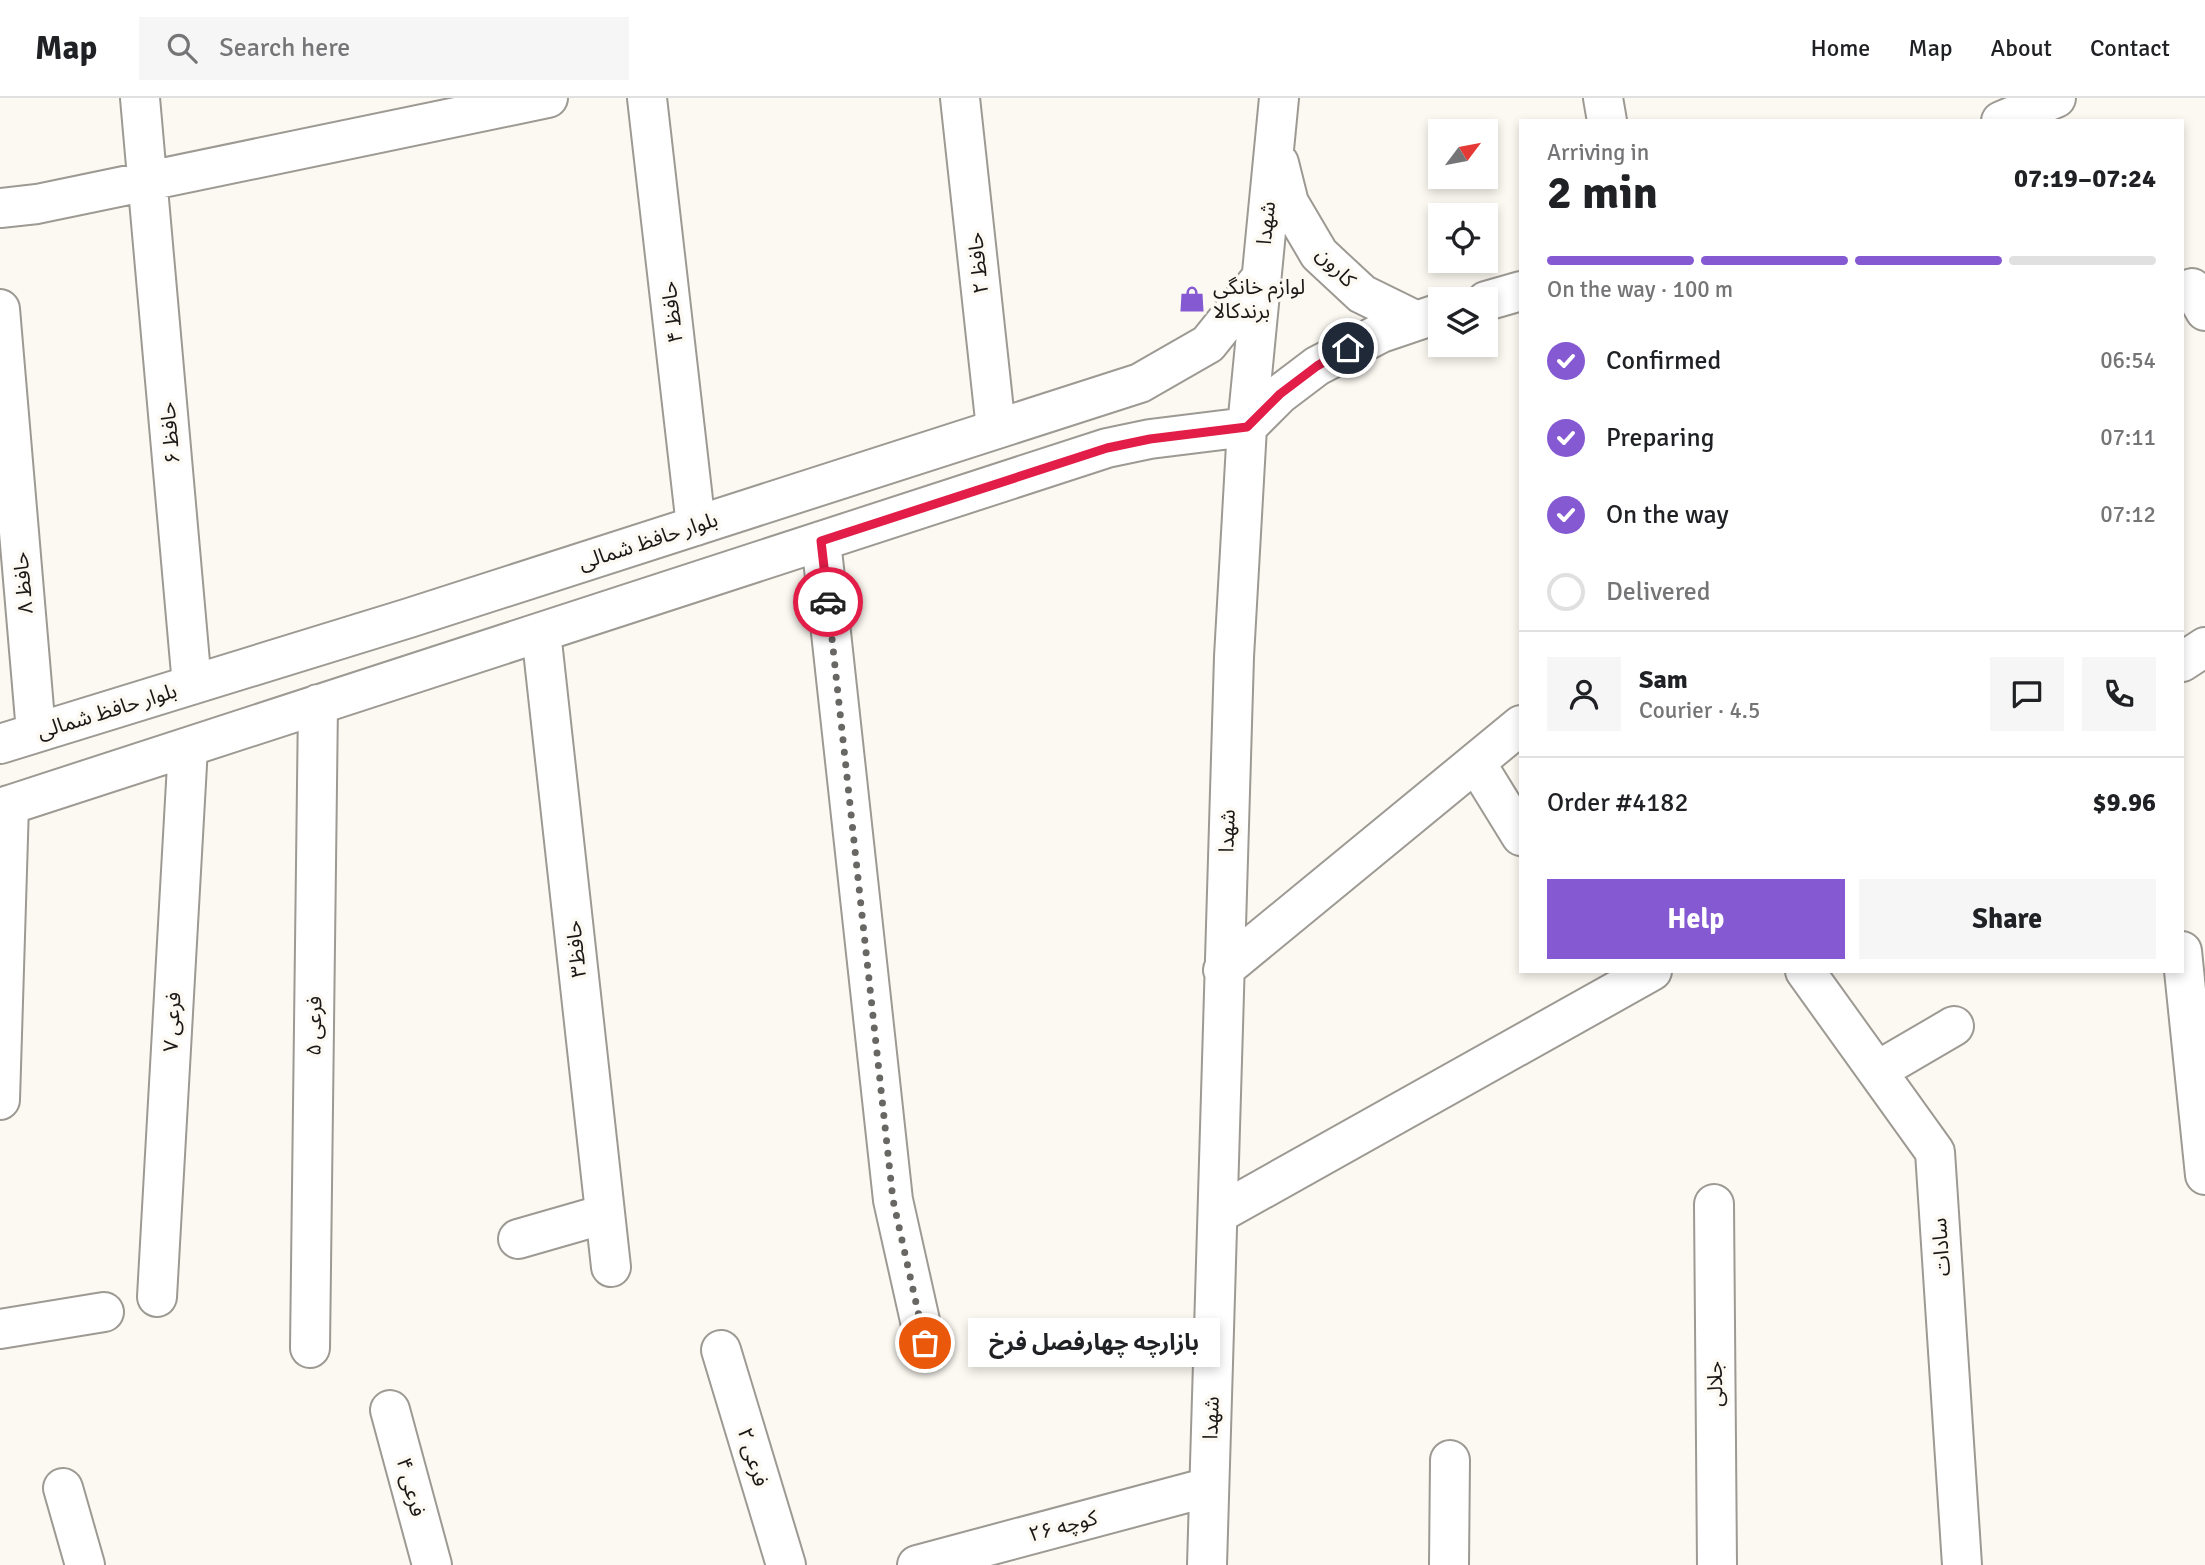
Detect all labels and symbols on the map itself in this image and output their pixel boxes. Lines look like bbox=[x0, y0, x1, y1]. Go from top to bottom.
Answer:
north arrow bbox=[1428, 119, 1498, 189]
street label: شهدا bbox=[1251, 200, 1281, 246]
street label: حافظ ۲ bbox=[962, 231, 994, 295]
street label: کارون bbox=[1311, 241, 1362, 293]
place label: لوازم خانگی برندکالا bbox=[1213, 274, 1305, 324]
street label: حافظ ۴ bbox=[655, 280, 689, 344]
shop icon: لوازم خانگی برندکالا bbox=[1177, 284, 1207, 314]
pin bbox=[1318, 318, 1378, 378]
street label: حافظ ۶ bbox=[154, 401, 186, 465]
street label: بلوار حافظ شمالی bbox=[575, 506, 721, 576]
street label: حافظ ۸ bbox=[7, 551, 39, 615]
courier bbox=[793, 567, 863, 637]
street label: بلوار حافظ شمالی bbox=[34, 677, 180, 745]
street label: شهدا bbox=[1213, 809, 1241, 853]
street label: حافظ۳ bbox=[560, 919, 592, 979]
street label: فرعی ۷ bbox=[157, 991, 187, 1053]
street label: فرعی ۵ bbox=[300, 996, 328, 1056]
street label: سادات bbox=[1926, 1217, 1956, 1277]
pin bbox=[895, 1313, 955, 1373]
callout: بازارچه چهارفصل فرخ bbox=[967, 1318, 1219, 1368]
street label: جلالی bbox=[1702, 1361, 1728, 1407]
street label: شهدا bbox=[1197, 1396, 1225, 1440]
street label: فرعی ۲ bbox=[732, 1425, 774, 1489]
street label: فرعی ۴ bbox=[391, 1455, 431, 1519]
street label: کوچه ۲۶ bbox=[1026, 1504, 1100, 1548]

